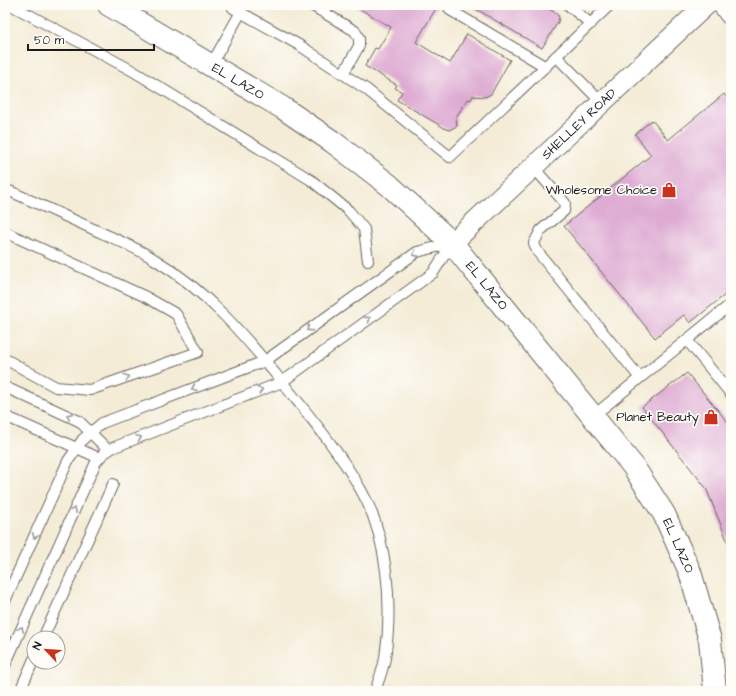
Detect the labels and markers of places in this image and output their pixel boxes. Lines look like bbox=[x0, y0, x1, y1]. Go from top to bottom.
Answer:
place label: Wholesome Choice bbox=[546, 181, 657, 199]
shop icon: Wholesome Choice bbox=[660, 181, 678, 199]
place label: Planet Beauty bbox=[616, 408, 699, 427]
shop icon: Planet Beauty bbox=[702, 408, 720, 426]

